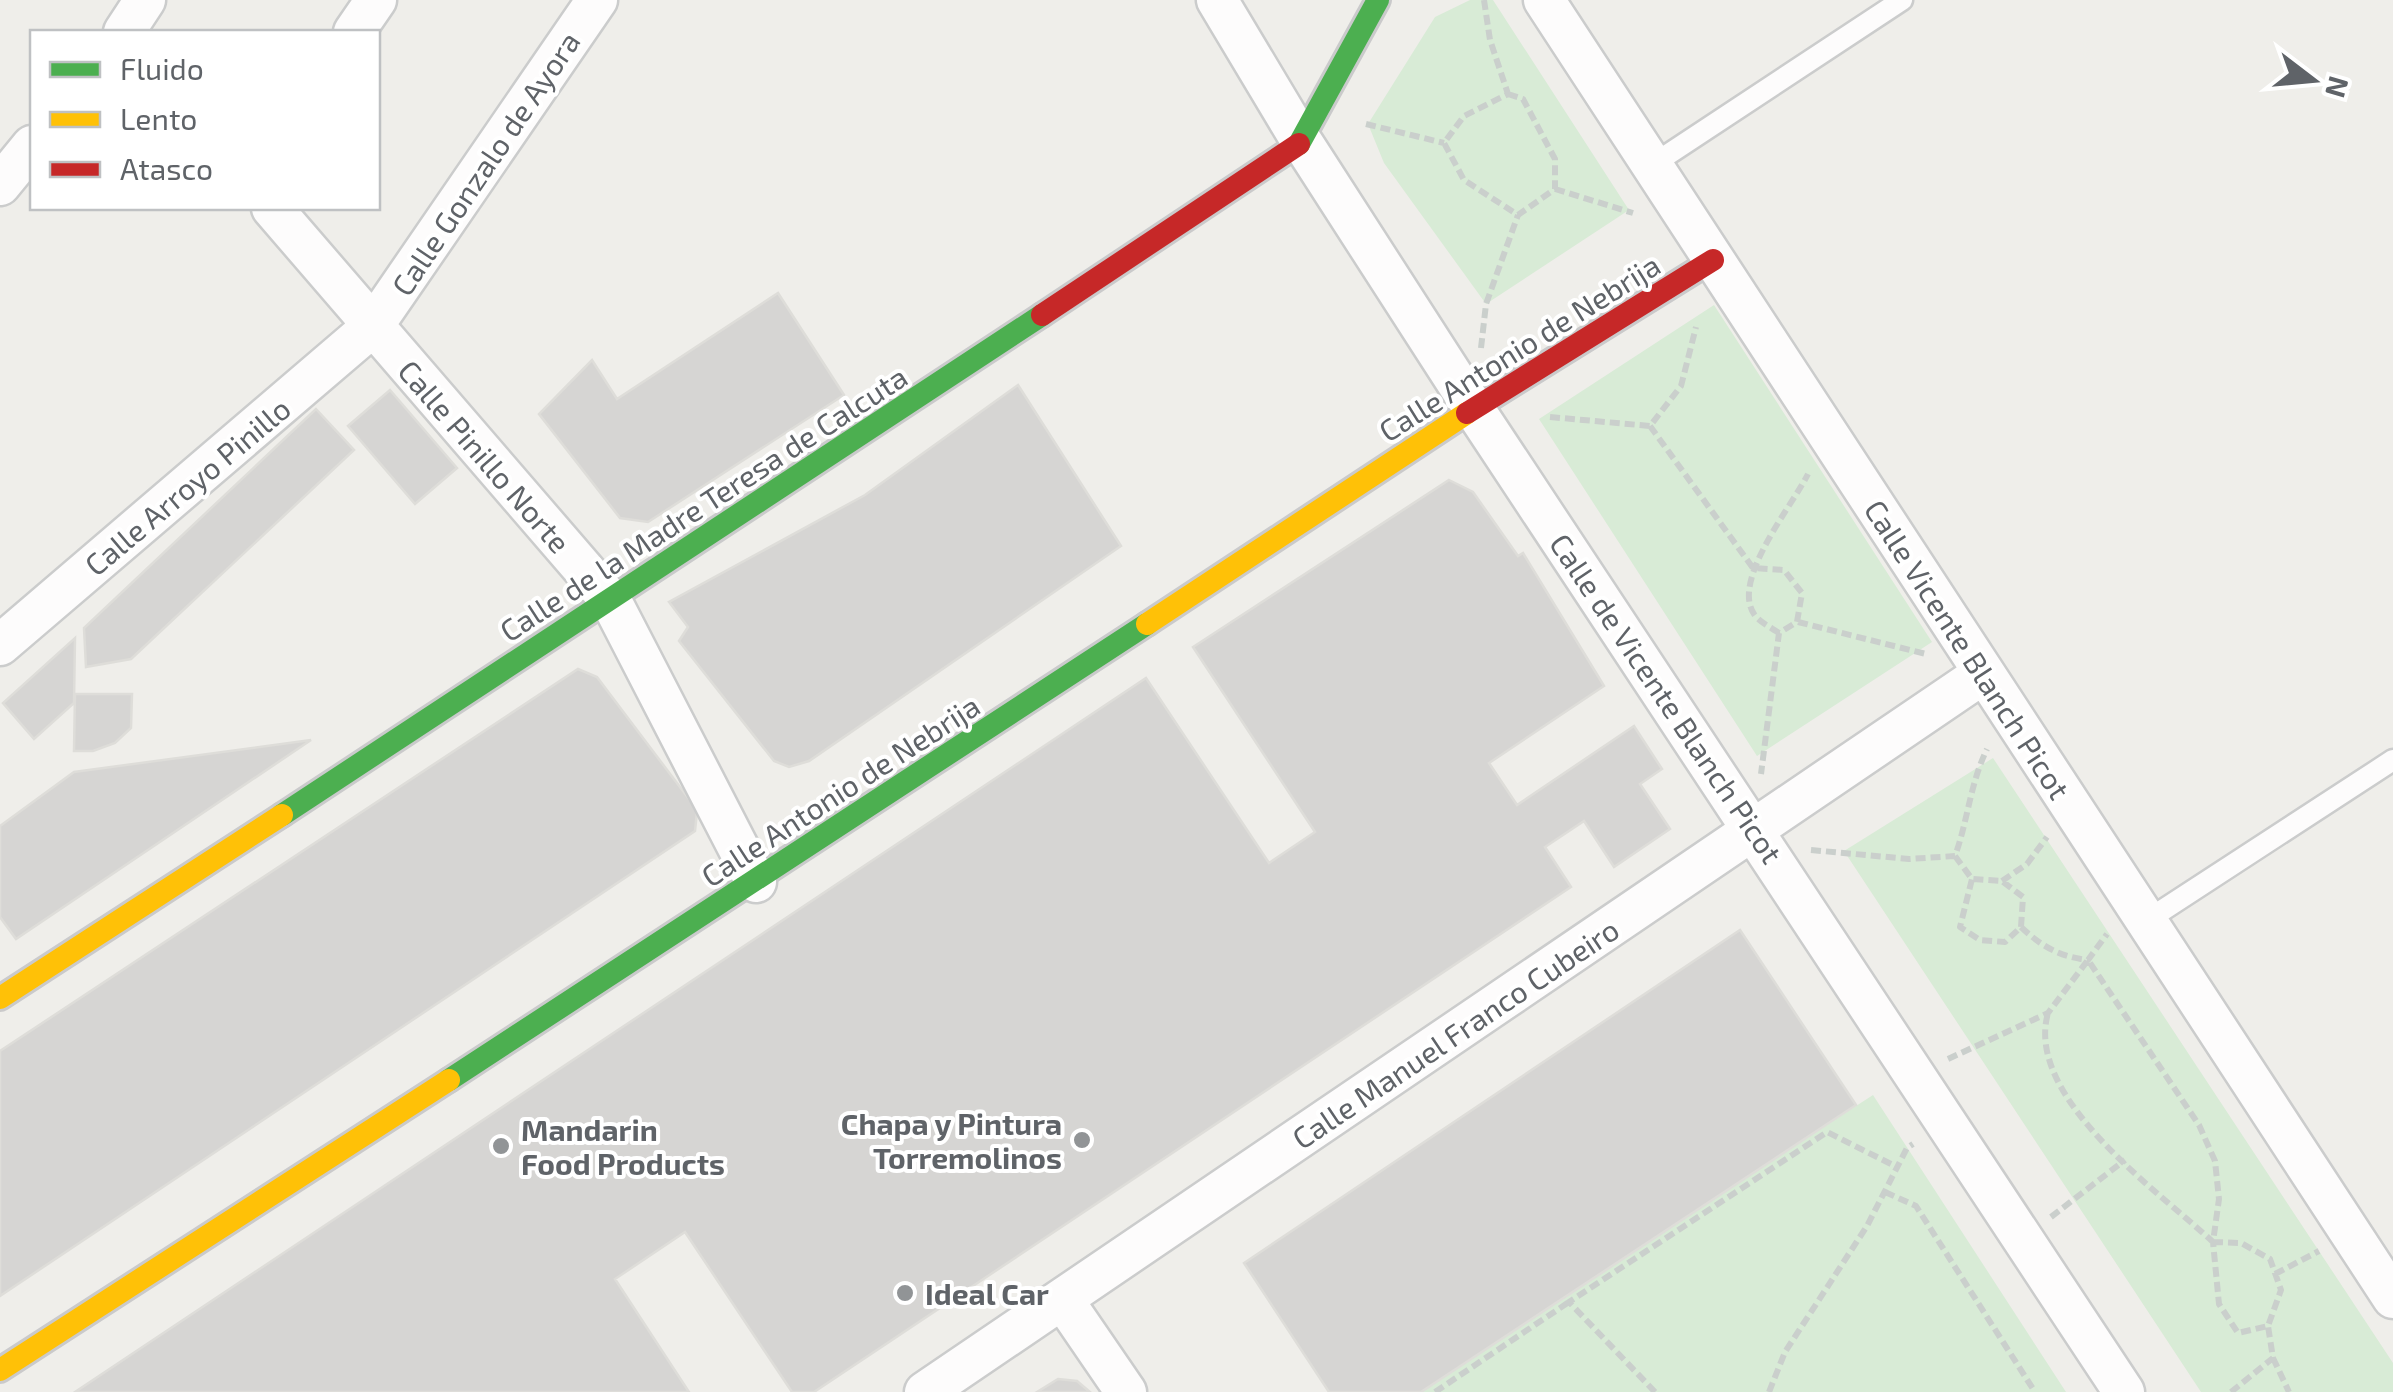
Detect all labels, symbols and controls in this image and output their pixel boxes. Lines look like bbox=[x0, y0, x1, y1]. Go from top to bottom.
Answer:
street label: Calle Gonzalo de Ayora bbox=[383, 24, 587, 302]
legend bbox=[30, 30, 380, 210]
north arrow bbox=[2263, 30, 2363, 130]
text: Fluido bbox=[120, 50, 204, 86]
text: N bbox=[2319, 73, 2357, 102]
text: Lento bbox=[120, 100, 197, 136]
text: Atasco bbox=[120, 150, 213, 186]
street label: Calle Antonio de Nebrija bbox=[1372, 246, 1666, 448]
street label: Calle Pinillo Norte bbox=[392, 352, 578, 560]
street label: Calle de la Madre Teresa de Calcuta bbox=[493, 358, 913, 648]
street label: Calle Arroyo Pinillo bbox=[77, 390, 297, 582]
street label: Calle Vicente Blanch Picot bbox=[1858, 493, 2078, 805]
street label: Calle de Vicente Blanch Picot bbox=[1543, 526, 1791, 870]
street label: Calle Antonio de Nebrija bbox=[694, 687, 986, 893]
street label: Calle Manuel Franco Cubeiro bbox=[1285, 910, 1625, 1156]
place label: Chapa y Pintura Torremolinos bbox=[841, 1105, 1062, 1175]
place label: Mandarin Food Products bbox=[521, 1111, 725, 1181]
marker: Chapa y Pintura Torremolinos bbox=[1071, 1129, 1093, 1151]
marker: Mandarin Food Products bbox=[490, 1135, 512, 1157]
place label: Ideal Car bbox=[925, 1275, 1049, 1311]
marker: Ideal Car bbox=[894, 1282, 916, 1304]

